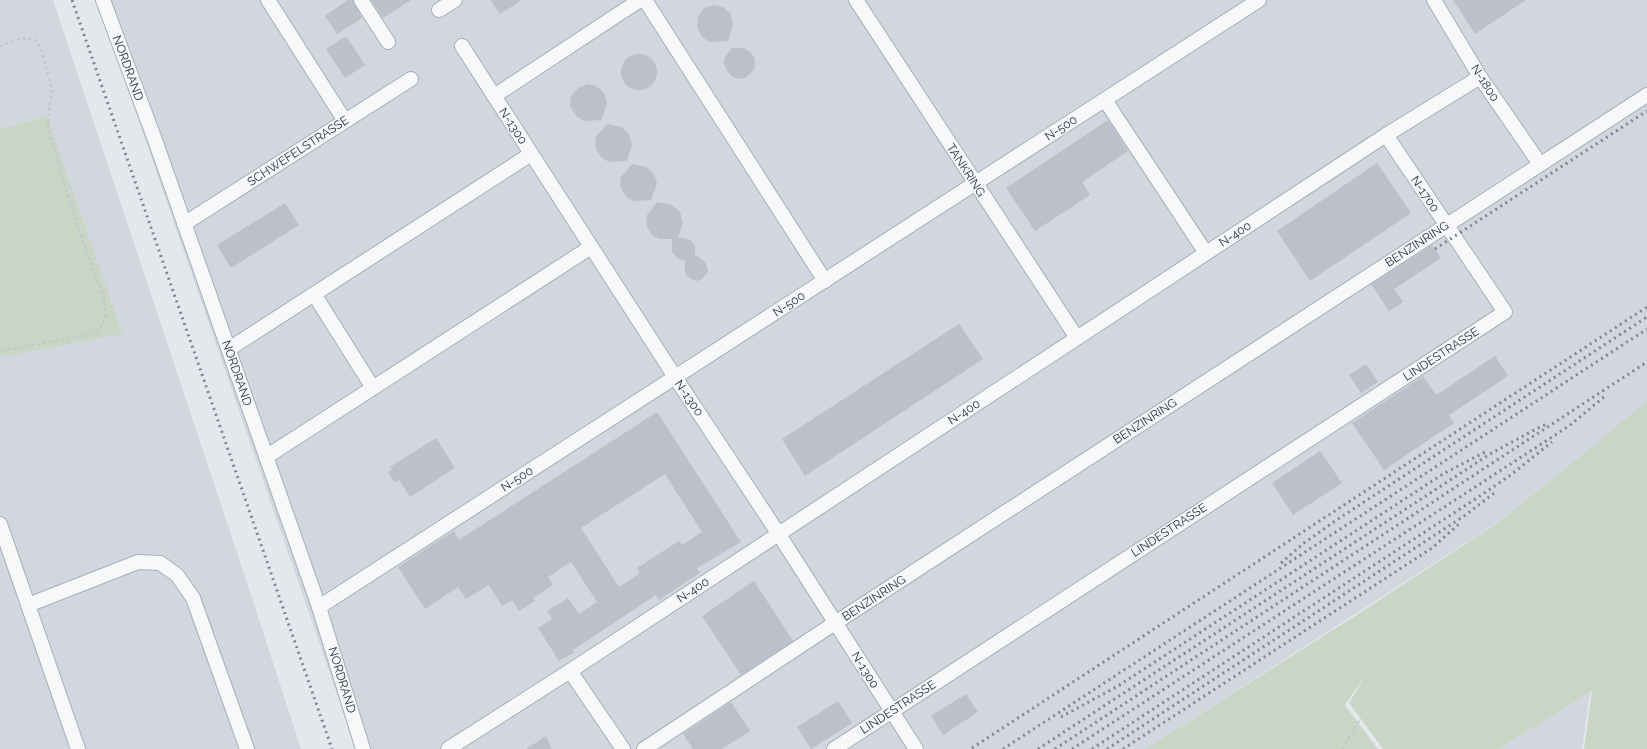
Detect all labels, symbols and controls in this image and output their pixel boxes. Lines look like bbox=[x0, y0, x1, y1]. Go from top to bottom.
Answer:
street label: NORDRAND bbox=[110, 33, 146, 103]
street label: N-1800 bbox=[1468, 62, 1502, 104]
street label: N-1300 bbox=[496, 105, 530, 147]
street label: N-500 bbox=[1042, 112, 1080, 144]
street label: SCHWEFELSTRASSE bbox=[245, 113, 351, 189]
street label: TANKRING bbox=[944, 141, 988, 199]
street label: N-1700 bbox=[1408, 173, 1442, 215]
street label: N-400 bbox=[1216, 218, 1254, 250]
street label: BENZINRING bbox=[1383, 218, 1451, 270]
street label: N-500 bbox=[770, 288, 808, 320]
street label: LINDESTRASSE bbox=[1401, 324, 1481, 384]
street label: NORDRAND bbox=[219, 338, 255, 408]
street label: N-1300 bbox=[672, 377, 706, 419]
street label: BENZINRING bbox=[1111, 395, 1179, 447]
street label: N-400 bbox=[945, 396, 983, 428]
street label: N-500 bbox=[498, 463, 536, 495]
street label: LINDESTRASSE bbox=[1129, 500, 1209, 560]
street label: BENZINRING bbox=[840, 572, 908, 624]
street label: N-400 bbox=[674, 574, 712, 606]
street label: NORDRAND bbox=[325, 645, 359, 715]
street label: N-1300 bbox=[848, 649, 882, 691]
street label: LINDESTRASSE bbox=[858, 677, 938, 737]

